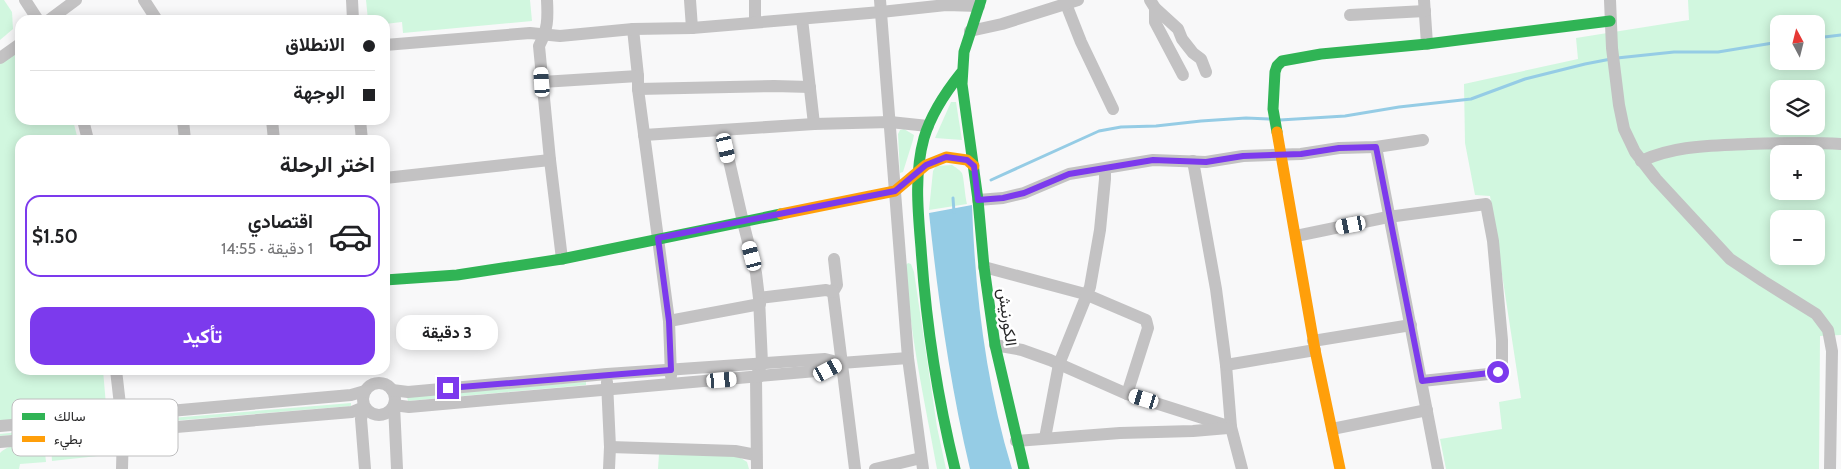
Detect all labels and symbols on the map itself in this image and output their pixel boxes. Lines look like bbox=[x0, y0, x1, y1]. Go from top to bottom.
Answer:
north arrow bbox=[1770, 15, 1825, 70]
car bbox=[533, 67, 550, 97]
car bbox=[715, 132, 736, 164]
car bbox=[1334, 215, 1367, 235]
car bbox=[740, 240, 763, 272]
street label: الكورنيش bbox=[993, 287, 1021, 347]
callout: 3 دقيقة bbox=[397, 316, 499, 350]
car bbox=[811, 356, 844, 384]
route start bbox=[1487, 361, 1509, 383]
car bbox=[706, 371, 737, 389]
route end bbox=[437, 377, 459, 399]
car bbox=[1127, 387, 1160, 411]
legend bbox=[12, 399, 178, 456]
text: سالك bbox=[54, 407, 85, 425]
text: بطيء bbox=[54, 430, 82, 451]

